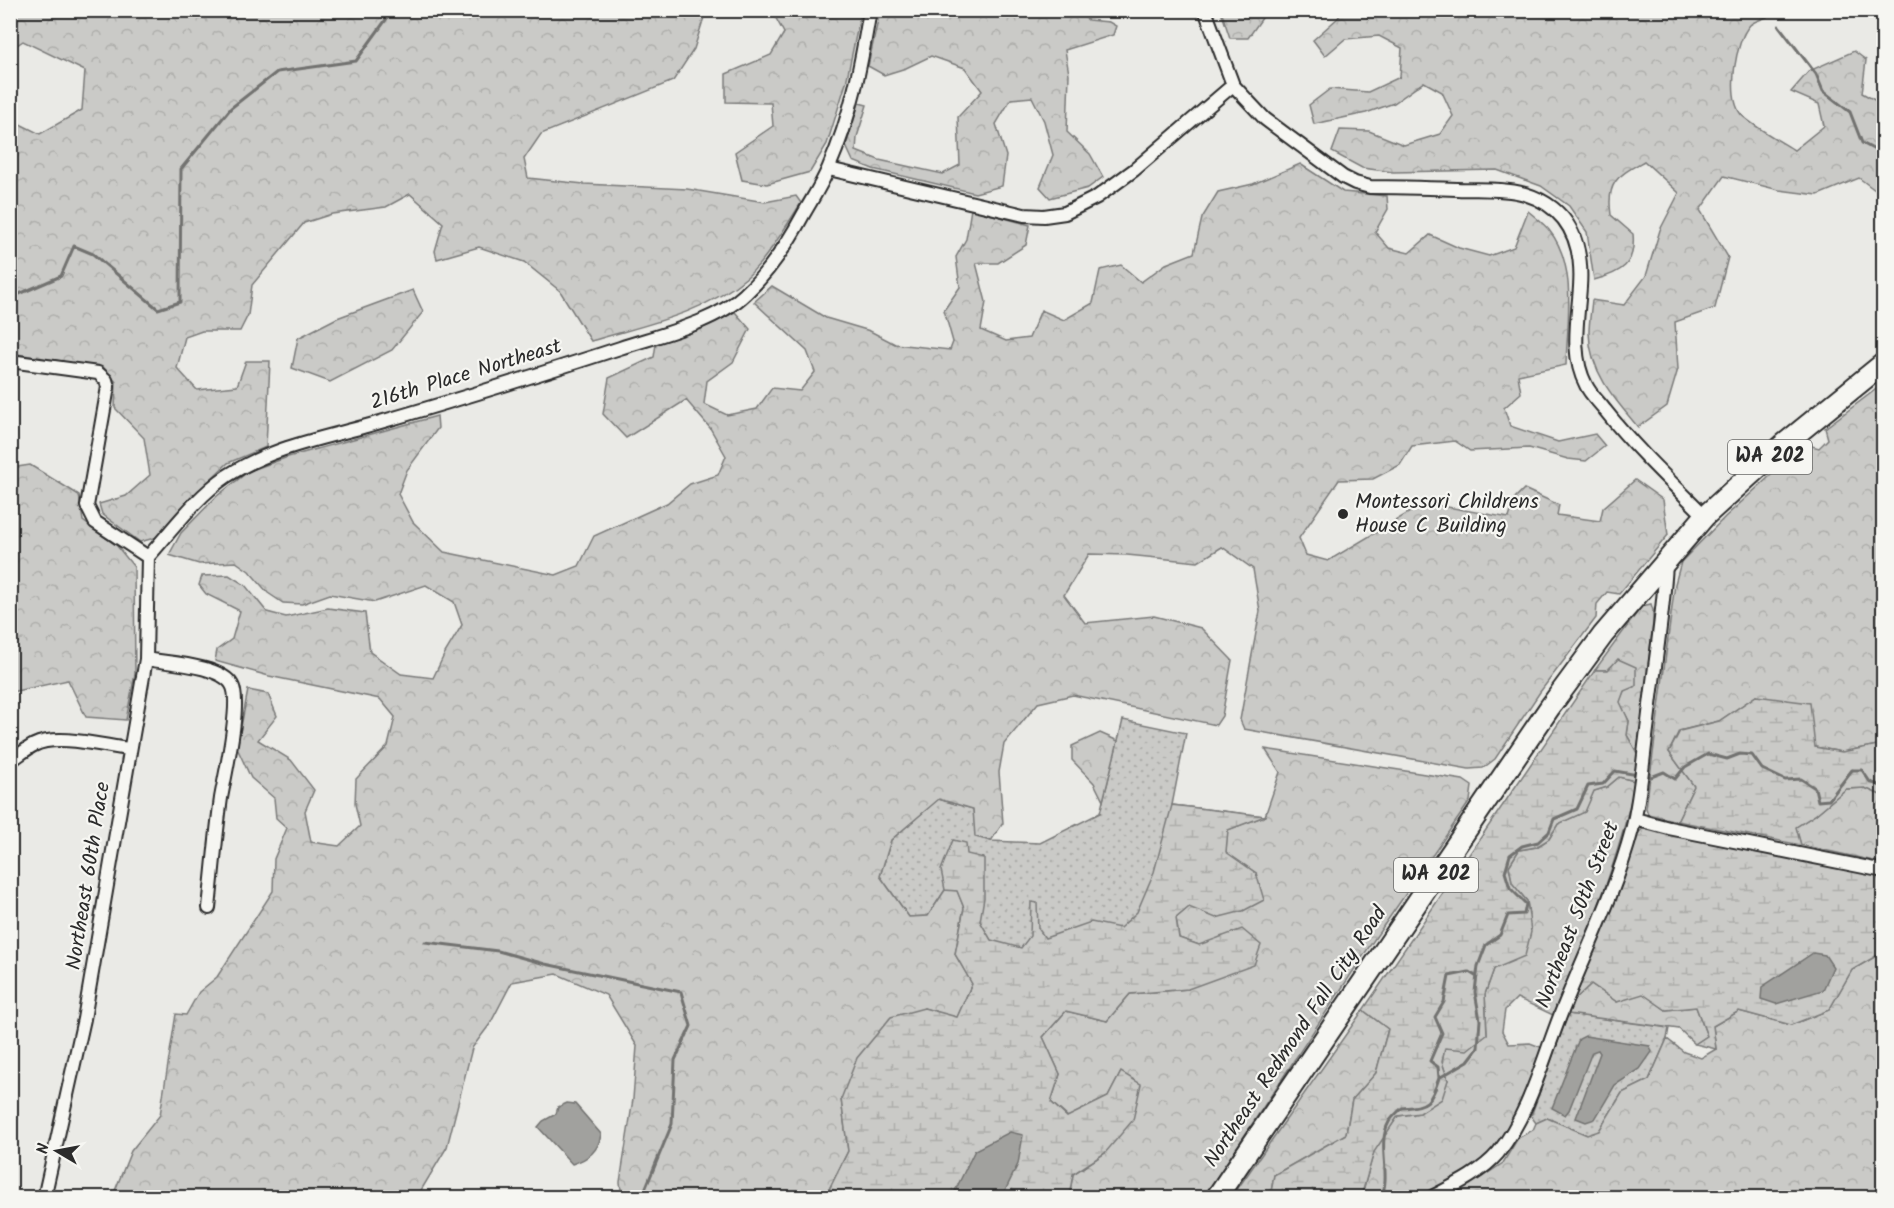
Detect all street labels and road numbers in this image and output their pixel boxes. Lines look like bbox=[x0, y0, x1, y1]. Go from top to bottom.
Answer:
street label: 216th Place Northeast bbox=[366, 330, 566, 420]
road number: WA 202 bbox=[1728, 440, 1812, 474]
street label: Northeast 60th Place bbox=[58, 779, 120, 972]
street label: Northeast 50th Street bbox=[1527, 816, 1629, 1013]
road number: WA 202 bbox=[1394, 858, 1478, 892]
street label: Northeast Redmond Fall City Road bbox=[1196, 899, 1396, 1174]

